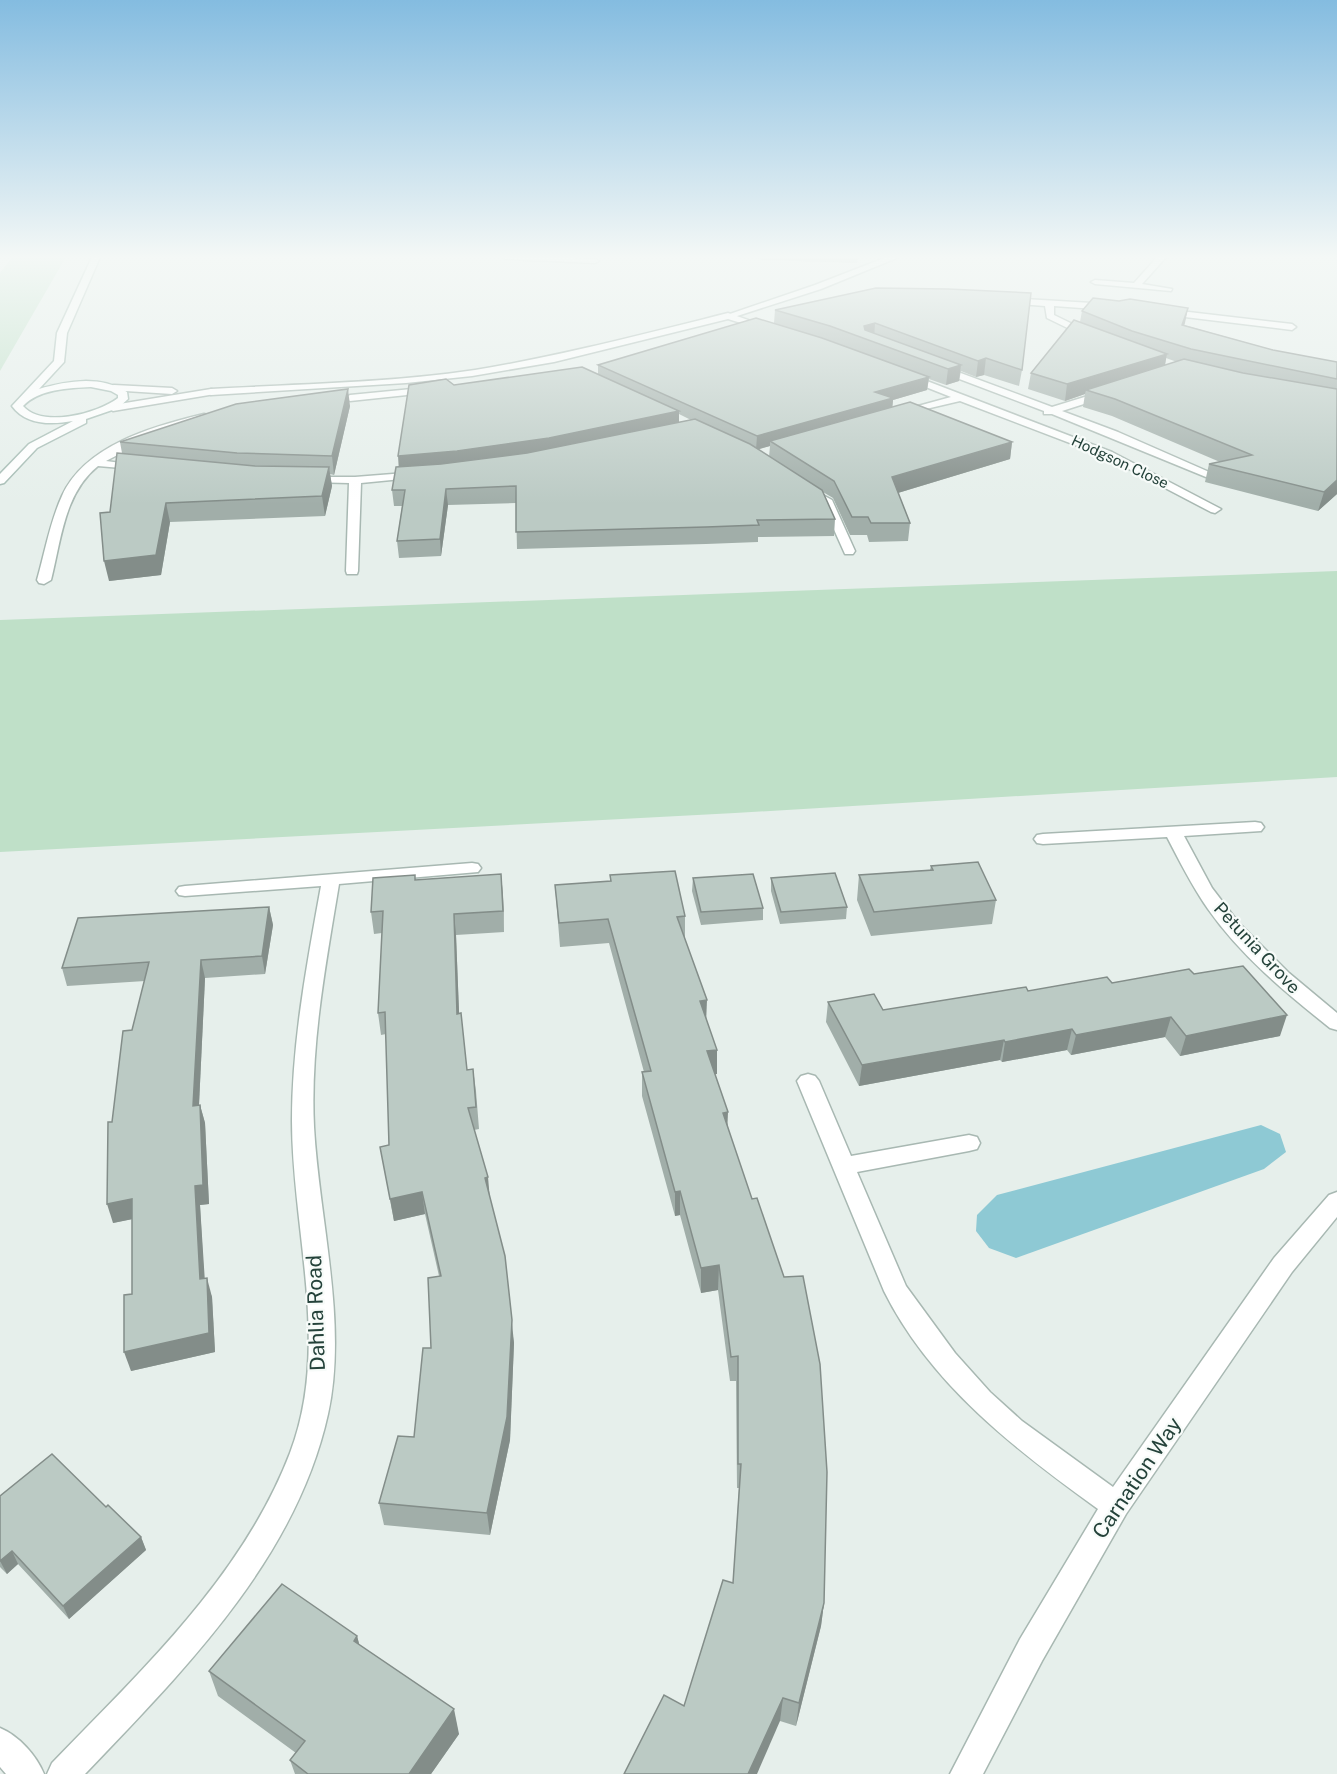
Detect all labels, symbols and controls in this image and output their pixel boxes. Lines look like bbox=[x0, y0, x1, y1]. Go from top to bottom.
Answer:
street label: Hodgson Close bbox=[1069, 432, 1171, 491]
street label: Petunia Grove bbox=[1210, 898, 1305, 998]
street label: Dahlia Road bbox=[301, 1255, 330, 1372]
street label: Carnation Way bbox=[1087, 1412, 1186, 1543]

